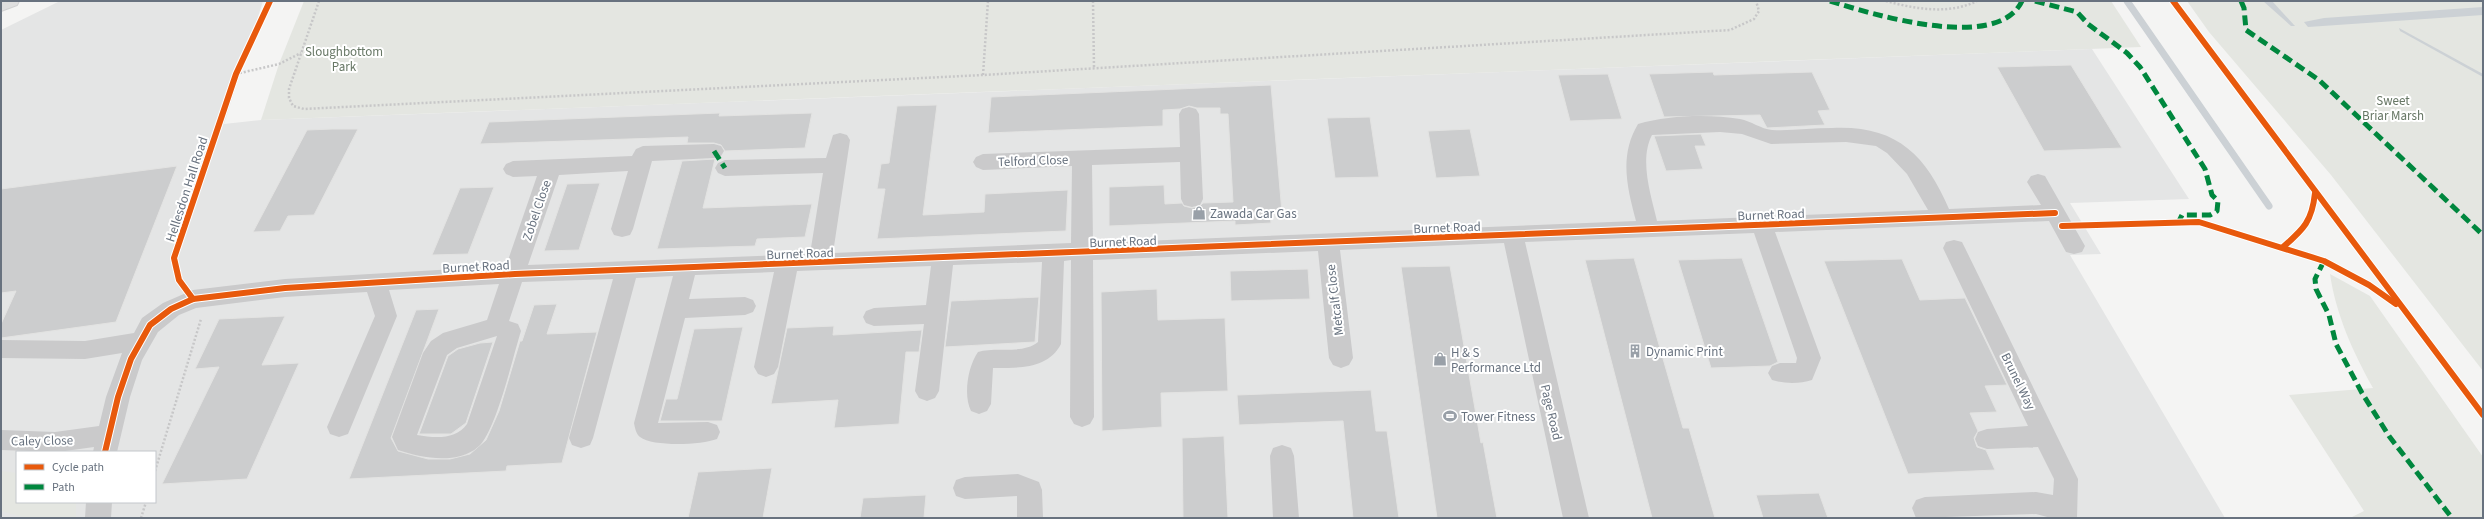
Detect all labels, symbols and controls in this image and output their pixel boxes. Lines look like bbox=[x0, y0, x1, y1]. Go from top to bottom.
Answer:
park label: Sloughbottom Park bbox=[305, 43, 383, 76]
park label: Sweet Briar Marsh bbox=[2362, 92, 2424, 125]
street label: Hellesdon Hall Road bbox=[161, 134, 212, 244]
street label: Telford Close bbox=[998, 151, 1069, 171]
street label: Zobel Close bbox=[518, 178, 556, 243]
shop icon: Zawada Car Gas bbox=[1191, 205, 1207, 221]
place label: Zawada Car Gas bbox=[1210, 205, 1297, 223]
street label: Burnet Road bbox=[1737, 205, 1805, 225]
street label: Burnet Road bbox=[1413, 218, 1481, 238]
street label: Burnet Road bbox=[1089, 232, 1157, 252]
street label: Burnet Road bbox=[766, 244, 834, 264]
street label: Burnet Road bbox=[442, 256, 510, 278]
street label: Metcalf Close bbox=[1322, 263, 1348, 337]
building icon: Dynamic Print bbox=[1627, 343, 1643, 359]
place label: Dynamic Print bbox=[1646, 343, 1723, 361]
place label: H & S Performance Ltd bbox=[1451, 344, 1541, 377]
street label: Brunel Way bbox=[1997, 350, 2040, 413]
shop icon: H & S Performance Ltd bbox=[1432, 351, 1448, 367]
street label: Page Road bbox=[1536, 383, 1566, 442]
sports icon: Tower Fitness bbox=[1442, 408, 1458, 424]
place label: Tower Fitness bbox=[1461, 408, 1536, 426]
street label: Caley Close bbox=[11, 431, 73, 451]
legend bbox=[16, 451, 156, 503]
text: Cycle path bbox=[52, 459, 104, 476]
text: Path bbox=[52, 479, 75, 496]

